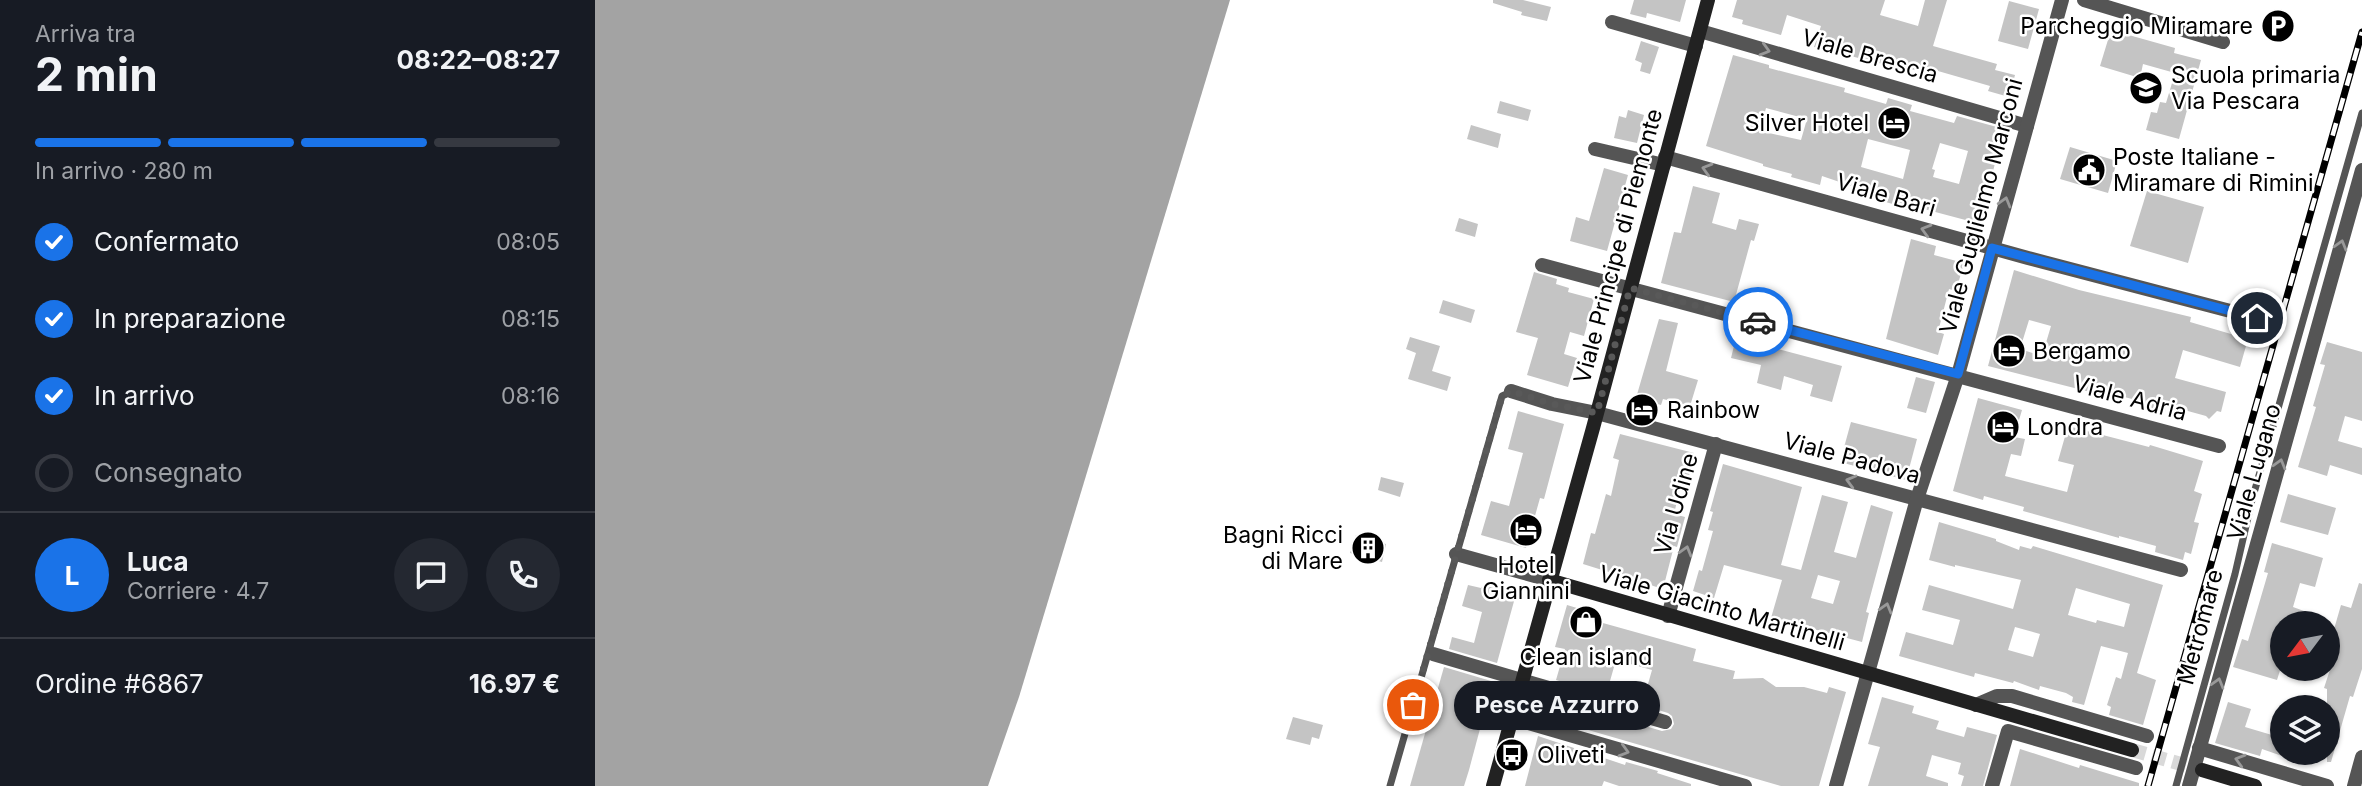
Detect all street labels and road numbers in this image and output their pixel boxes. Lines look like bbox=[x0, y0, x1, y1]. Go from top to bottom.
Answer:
street label: Viale Brescia bbox=[1799, 23, 1941, 89]
street label: Viale Guglielmo Marconi bbox=[1933, 75, 2029, 337]
street label: Viale Principe di Piemonte bbox=[1568, 106, 1668, 386]
street label: Viale Bari bbox=[1833, 167, 1939, 223]
street label: Viale Adria bbox=[2070, 369, 2190, 427]
street label: Viale Lugano bbox=[2221, 400, 2287, 544]
street label: Viale Padova bbox=[1780, 426, 1924, 490]
street label: Via Udine bbox=[1648, 450, 1704, 558]
street label: Viale Giacinto Martinelli bbox=[1596, 559, 1848, 657]
street label: Metromare bbox=[2171, 566, 2229, 688]

